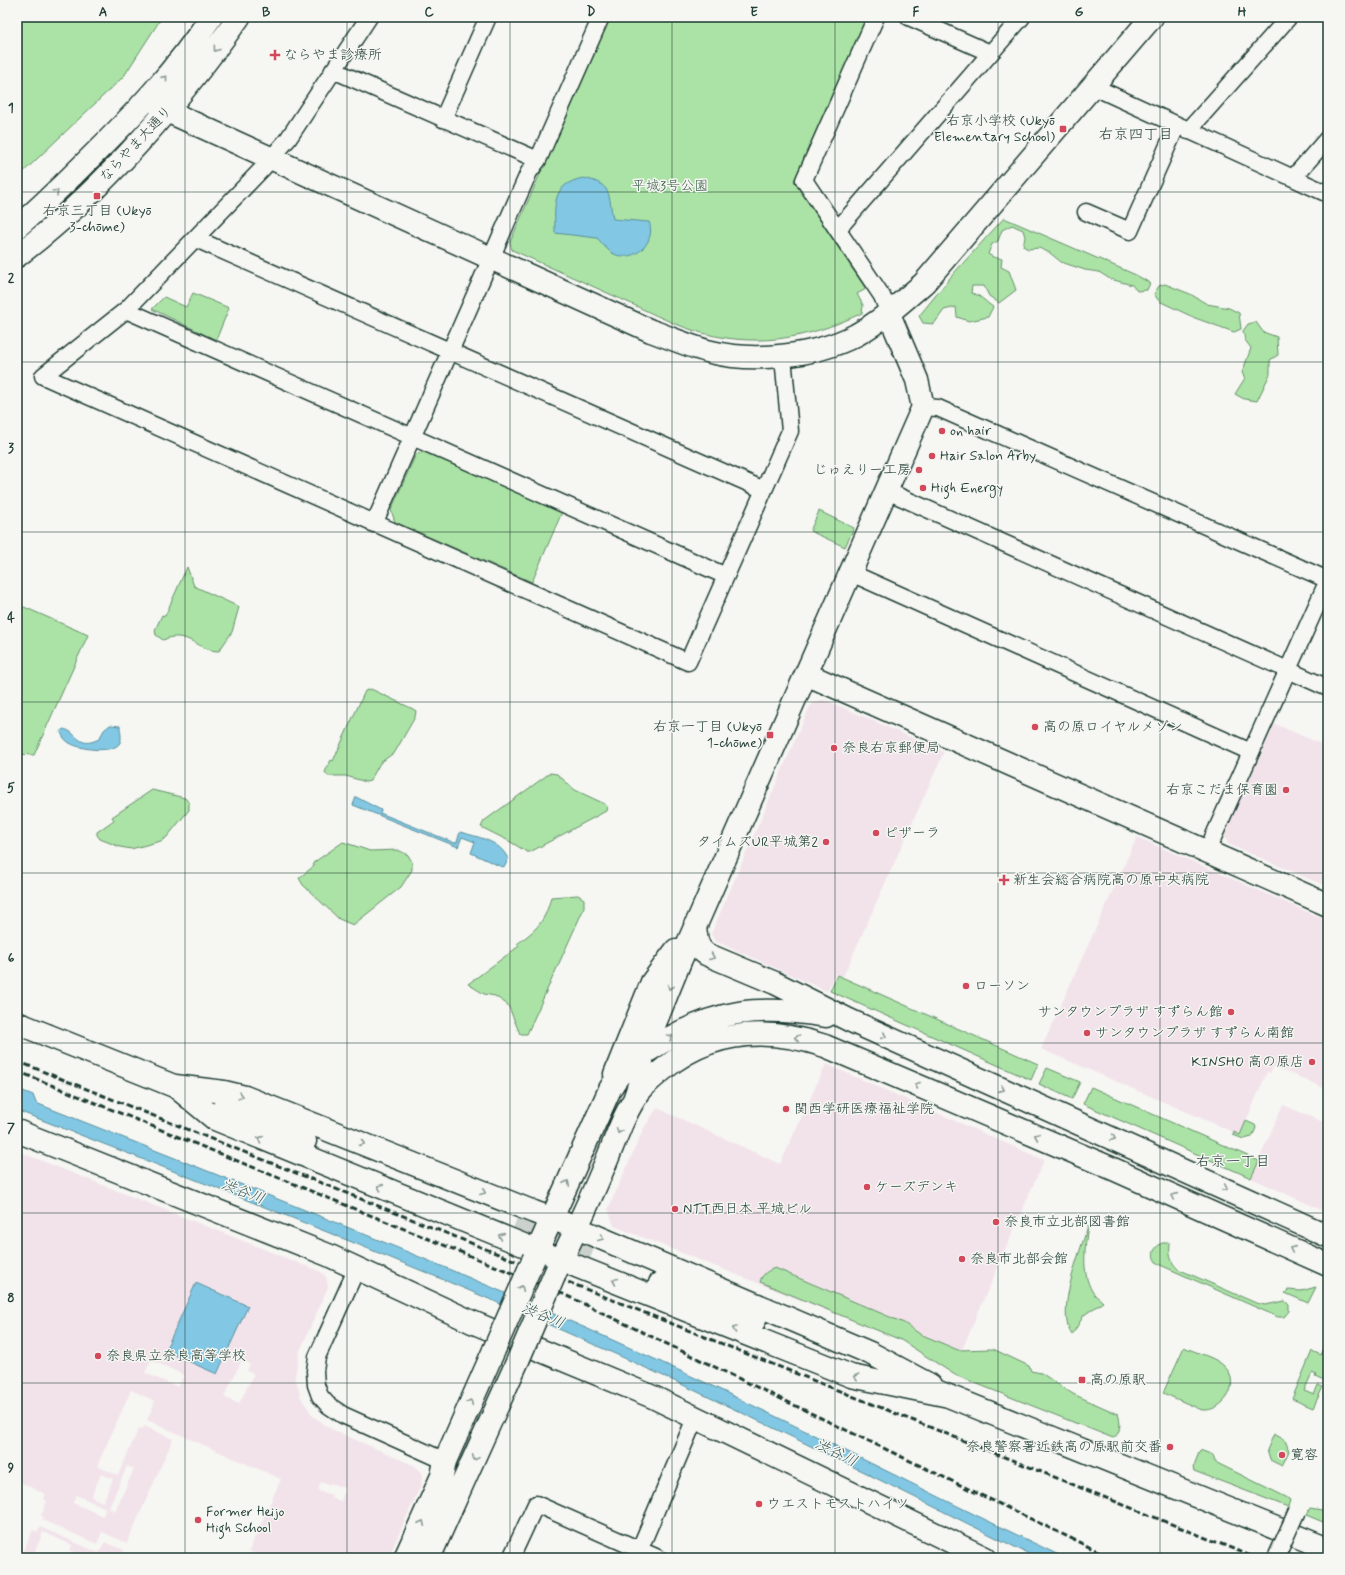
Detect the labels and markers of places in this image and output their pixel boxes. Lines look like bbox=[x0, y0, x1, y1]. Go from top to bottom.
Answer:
place label: ならやま診療所 bbox=[284, 46, 382, 64]
marker: ならやま診療所 bbox=[269, 49, 281, 61]
place label: 右京小学校 (Ukyō Elementary School) bbox=[934, 112, 1055, 146]
marker: 右京小学校 (Ukyō Elementary School) bbox=[1058, 124, 1068, 134]
marker: 右京三丁目 (Ukyō 3-chōme) bbox=[92, 191, 102, 201]
place label: 右京三丁目 (Ukyō 3-chōme) bbox=[42, 202, 152, 236]
place label: on hair bbox=[950, 422, 992, 440]
marker: on hair bbox=[937, 426, 947, 436]
place label: Hair Salon Arby bbox=[940, 447, 1036, 465]
marker: Hair Salon Arby bbox=[927, 451, 937, 461]
place label: じゅえりー工房 bbox=[814, 461, 911, 479]
marker: じゅえりー工房 bbox=[914, 465, 924, 475]
place label: High Energy bbox=[931, 479, 1003, 499]
marker: High Energy bbox=[918, 483, 928, 493]
place label: 右京一丁目 (Ukyō 1-chōme) bbox=[653, 718, 762, 752]
place label: 高の原ロイヤルメゾン bbox=[1043, 718, 1183, 736]
marker: 高の原ロイヤルメゾン bbox=[1030, 722, 1040, 732]
marker: 右京一丁目 (Ukyō 1-chōme) bbox=[765, 730, 775, 740]
place label: 奈良右京郵便局 bbox=[842, 739, 940, 757]
marker: 奈良右京郵便局 bbox=[829, 743, 839, 753]
place label: 右京こだま保育園 bbox=[1166, 781, 1278, 799]
marker: 右京こだま保育園 bbox=[1281, 785, 1291, 795]
place label: ピザーラ bbox=[884, 824, 940, 842]
marker: ピザーラ bbox=[871, 828, 881, 838]
place label: タイムズUR平城第2 bbox=[697, 833, 818, 851]
marker: タイムズUR平城第2 bbox=[821, 837, 831, 847]
place label: 新生会総合病院高の原中央病院 bbox=[1013, 871, 1209, 889]
marker: 新生会総合病院高の原中央病院 bbox=[998, 874, 1010, 886]
place label: ローソン bbox=[974, 977, 1030, 995]
marker: ローソン bbox=[961, 981, 971, 991]
place label: サンタウンプラザ すずらん館 bbox=[1038, 1003, 1223, 1021]
marker: サンタウンプラザ すずらん館 bbox=[1226, 1007, 1236, 1017]
place label: サンタウンプラザ すずらん南館 bbox=[1095, 1024, 1294, 1042]
marker: サンタウンプラザ すずらん南館 bbox=[1082, 1028, 1092, 1038]
place label: KINSHO 高の原店 bbox=[1191, 1053, 1304, 1071]
marker: KINSHO 高の原店 bbox=[1307, 1057, 1317, 1067]
place label: 関西学研医療福祉学院 bbox=[794, 1100, 934, 1118]
marker: 関西学研医療福祉学院 bbox=[781, 1104, 791, 1114]
place label: ケーズデンキ bbox=[875, 1178, 958, 1196]
marker: ケーズデンキ bbox=[862, 1182, 872, 1192]
place label: NTT西日本 平城ビル bbox=[683, 1200, 812, 1218]
marker: NTT西日本 平城ビル bbox=[670, 1204, 680, 1214]
place label: 奈良市立北部図書館 bbox=[1004, 1213, 1130, 1231]
marker: 奈良市立北部図書館 bbox=[991, 1217, 1001, 1227]
place label: 奈良市北部会館 bbox=[970, 1250, 1068, 1268]
marker: 奈良市北部会館 bbox=[957, 1254, 967, 1264]
place label: 奈良県立奈良高等学校 bbox=[106, 1347, 246, 1365]
marker: 奈良県立奈良高等学校 bbox=[93, 1351, 103, 1361]
place label: 高の原駅 bbox=[1090, 1371, 1146, 1389]
marker: 高の原駅 bbox=[1077, 1375, 1087, 1385]
place label: 奈良警察署近鉄高の原駅前交番 bbox=[966, 1438, 1162, 1456]
marker: 奈良警察署近鉄高の原駅前交番 bbox=[1165, 1442, 1175, 1452]
place label: 寛容 bbox=[1290, 1446, 1318, 1464]
marker: 寛容 bbox=[1277, 1450, 1287, 1460]
place label: ウエストモストハイツ bbox=[767, 1495, 909, 1513]
marker: ウエストモストハイツ bbox=[754, 1499, 764, 1509]
place label: Former Heijo High School bbox=[206, 1503, 284, 1539]
marker: Former Heijo High School bbox=[193, 1515, 203, 1525]

